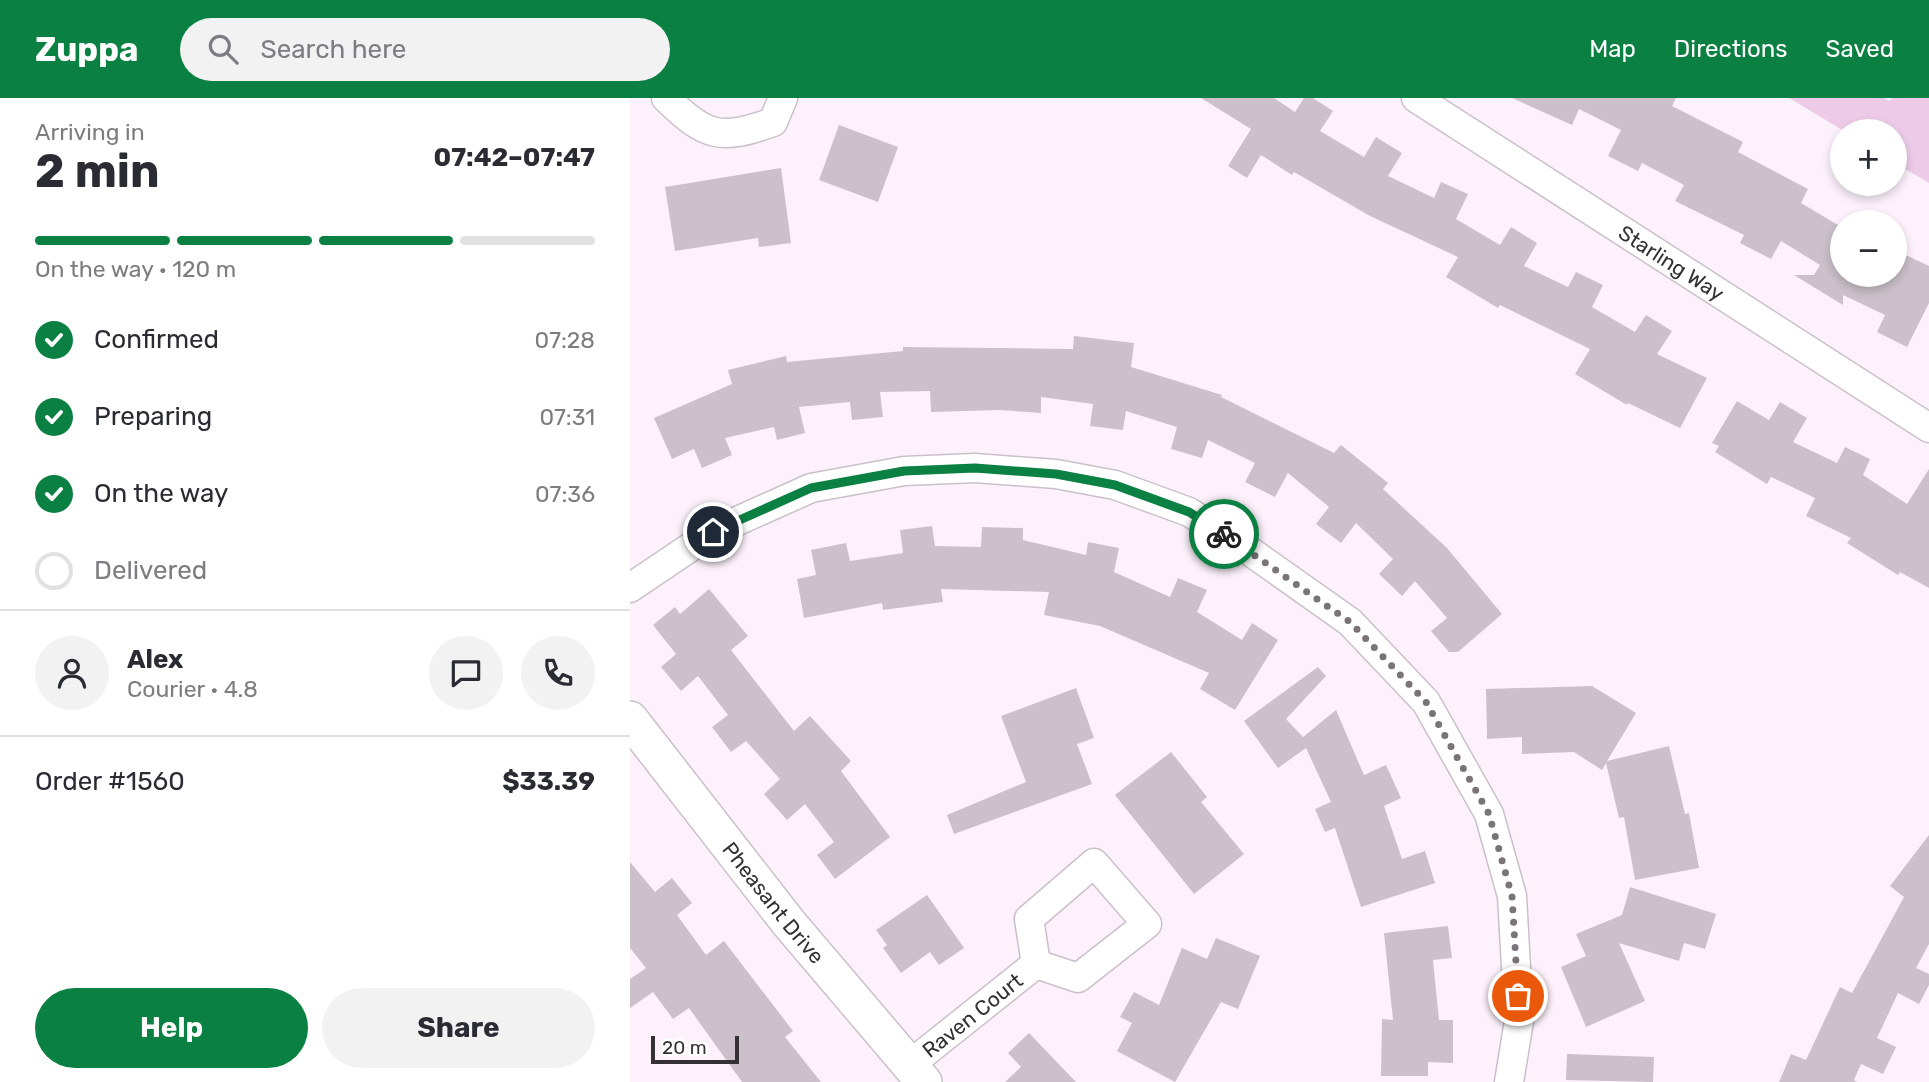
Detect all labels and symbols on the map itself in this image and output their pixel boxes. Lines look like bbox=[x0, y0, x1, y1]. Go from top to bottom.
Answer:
street label: Starling Way bbox=[1614, 219, 1729, 306]
courier bbox=[1189, 499, 1259, 569]
pin bbox=[683, 502, 743, 562]
street label: Pheasant Drive bbox=[718, 837, 830, 968]
pin bbox=[1488, 966, 1548, 1026]
street label: Raven Court bbox=[917, 967, 1027, 1062]
scale bar bbox=[651, 1033, 738, 1065]

